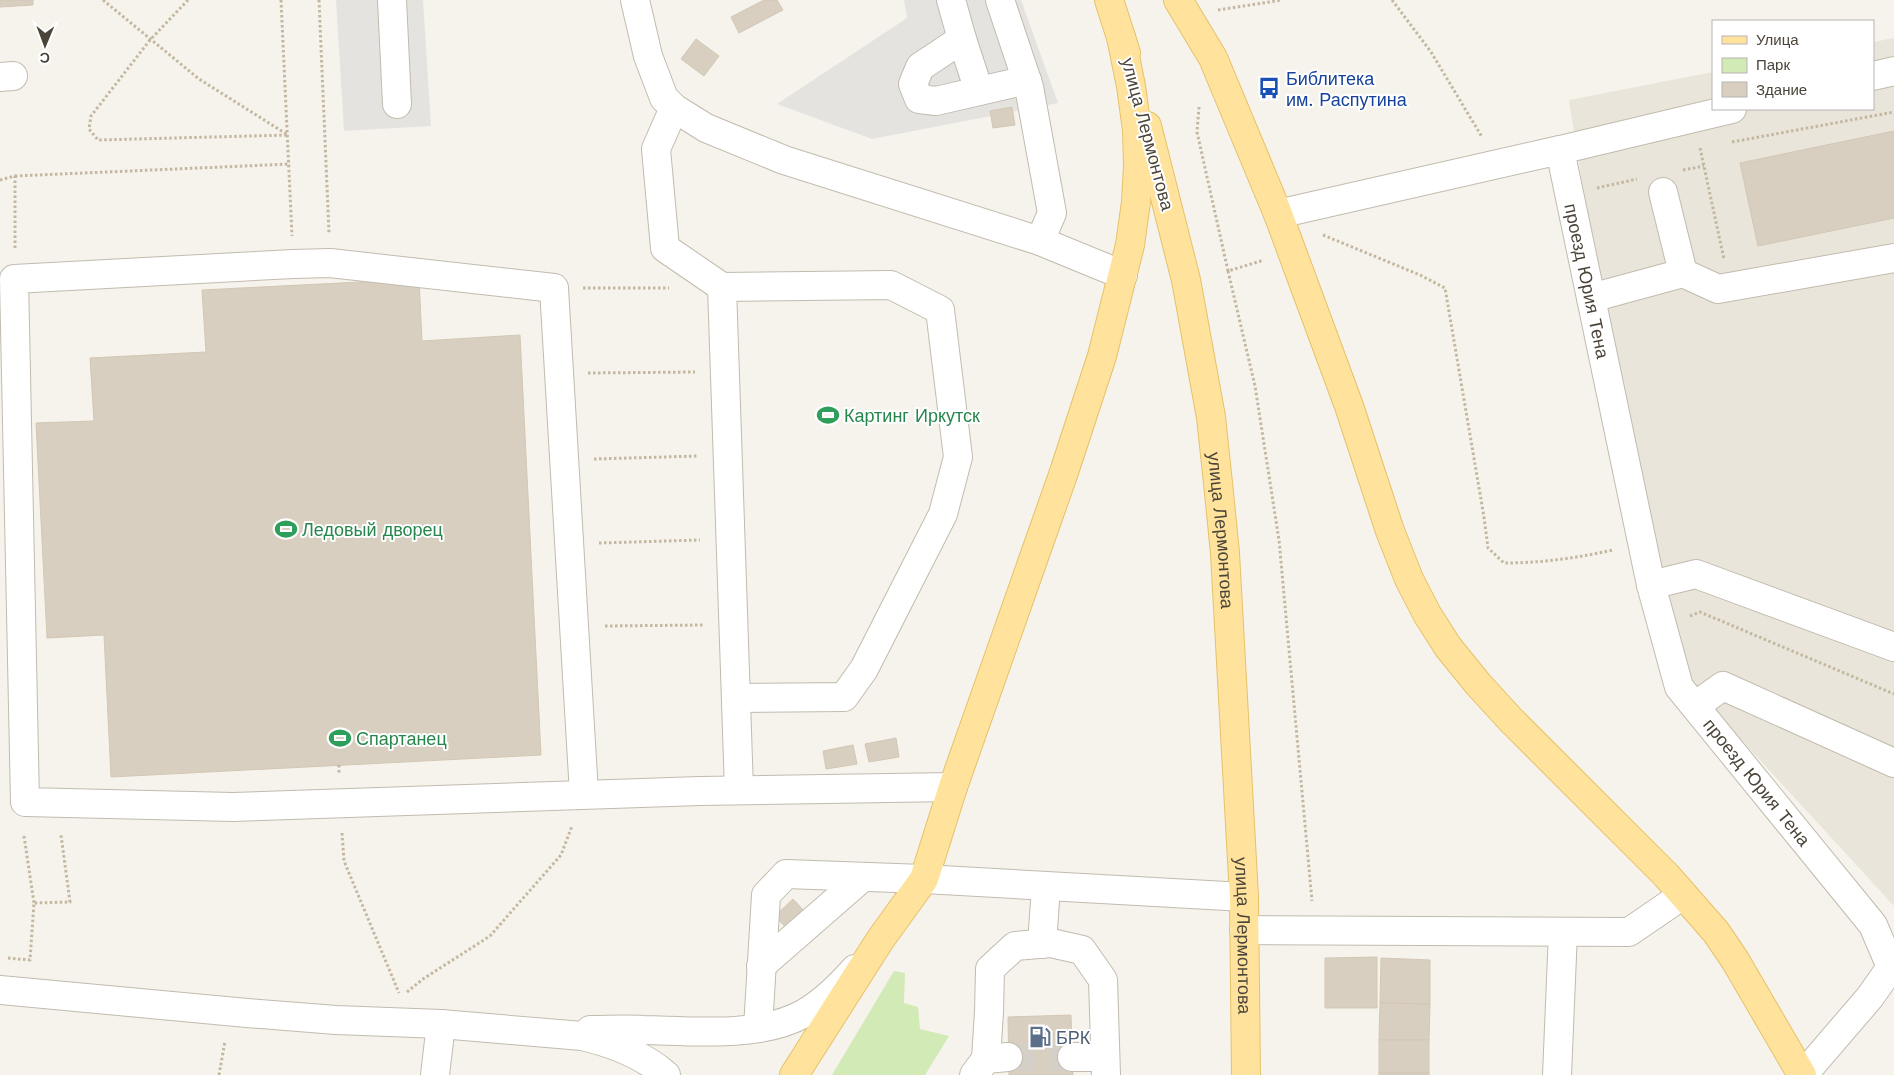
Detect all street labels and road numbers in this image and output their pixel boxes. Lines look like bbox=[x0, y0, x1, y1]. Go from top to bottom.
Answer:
street label: улица Лермонтова bbox=[1118, 55, 1179, 214]
street label: проезд Юрия Тена bbox=[1560, 202, 1614, 361]
street label: улица Лермонтова bbox=[1204, 451, 1239, 610]
street label: проезд Юрия Тена bbox=[1699, 714, 1815, 851]
street label: улица Лермонтова bbox=[1231, 856, 1256, 1015]

